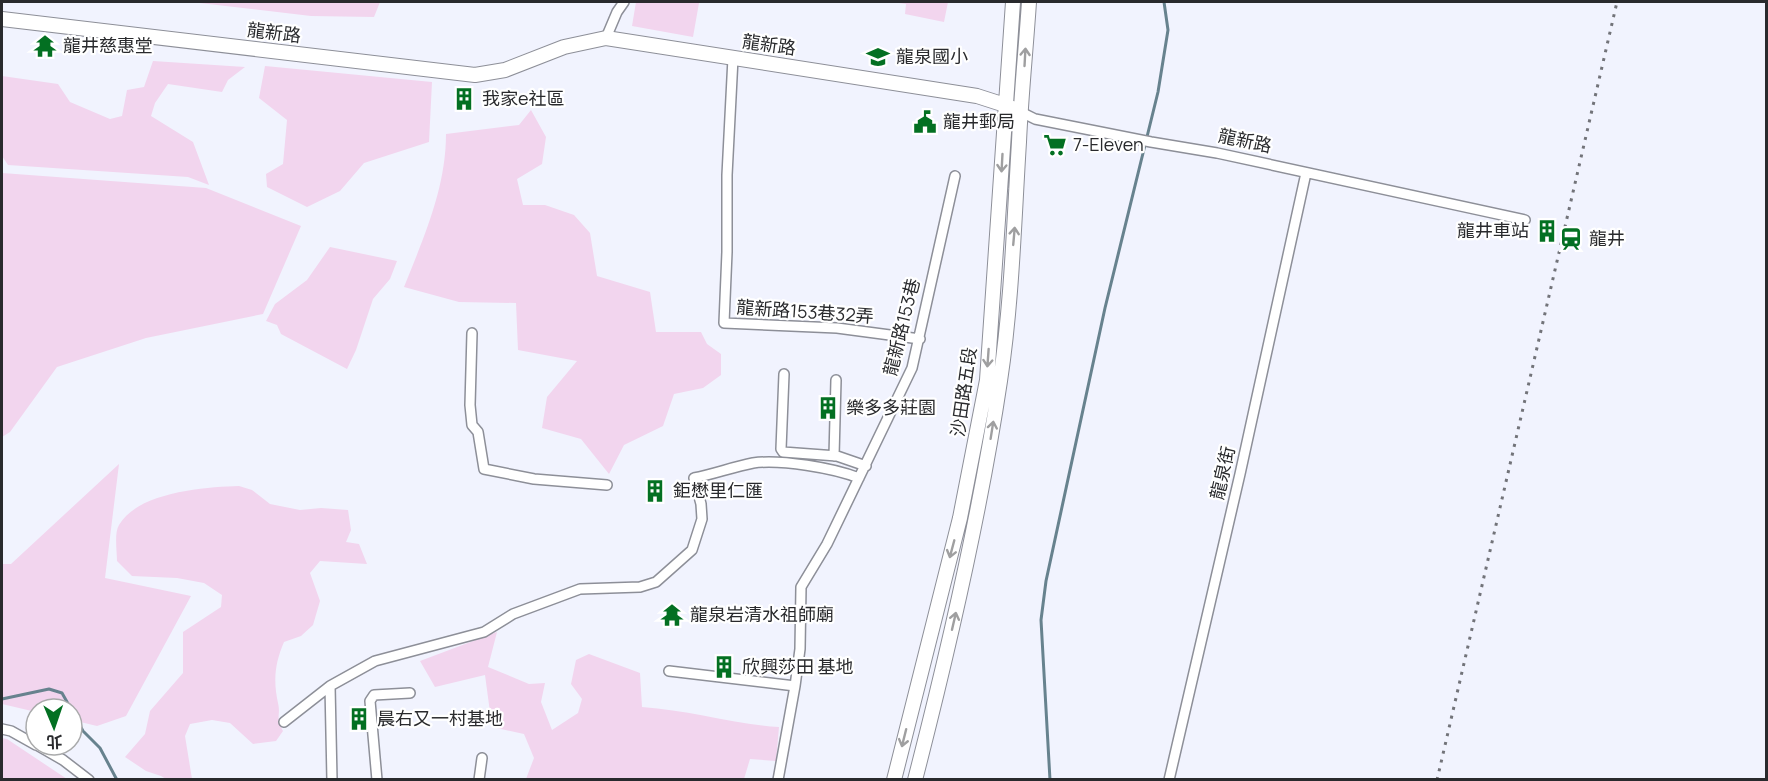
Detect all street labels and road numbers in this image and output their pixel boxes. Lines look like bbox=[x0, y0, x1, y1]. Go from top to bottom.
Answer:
street label: 龍新路 bbox=[246, 17, 302, 47]
street label: 龍新路 bbox=[741, 28, 798, 60]
street label: 龍新路 bbox=[1216, 123, 1274, 157]
street label: 龍新路153巷 bbox=[877, 276, 925, 378]
street label: 龍新路153巷32弄 bbox=[736, 294, 875, 328]
street label: 沙田路五段 bbox=[945, 346, 981, 438]
street label: 龍泉街 bbox=[1204, 444, 1240, 502]

